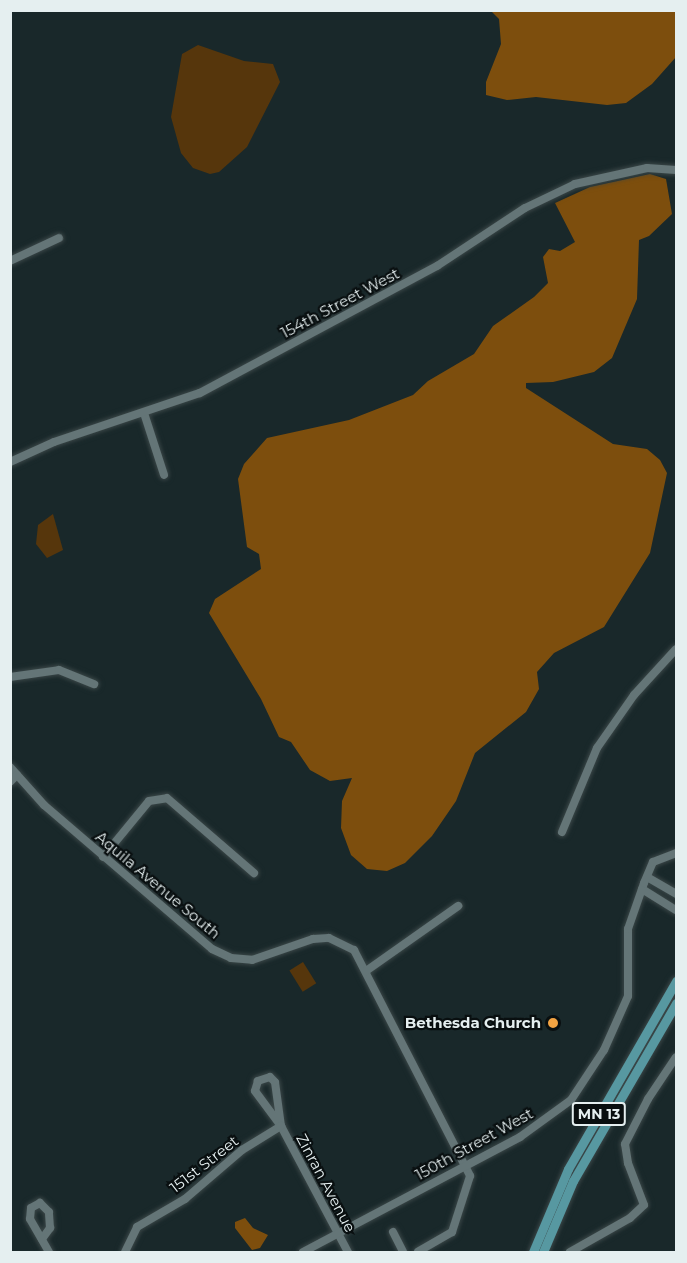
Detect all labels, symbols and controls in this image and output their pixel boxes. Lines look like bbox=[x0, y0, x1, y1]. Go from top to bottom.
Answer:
street label: 154th Street West bbox=[278, 264, 402, 342]
street label: Aquila Avenue South bbox=[92, 828, 224, 942]
place label: Bethesda Church bbox=[405, 1014, 541, 1032]
marker: Bethesda Church bbox=[546, 1016, 560, 1030]
road number: MN 13 bbox=[570, 1103, 628, 1125]
street label: 150th Street West bbox=[412, 1104, 536, 1184]
street label: Zinran Avenue bbox=[292, 1131, 360, 1235]
street label: 151st Street bbox=[166, 1132, 242, 1196]

